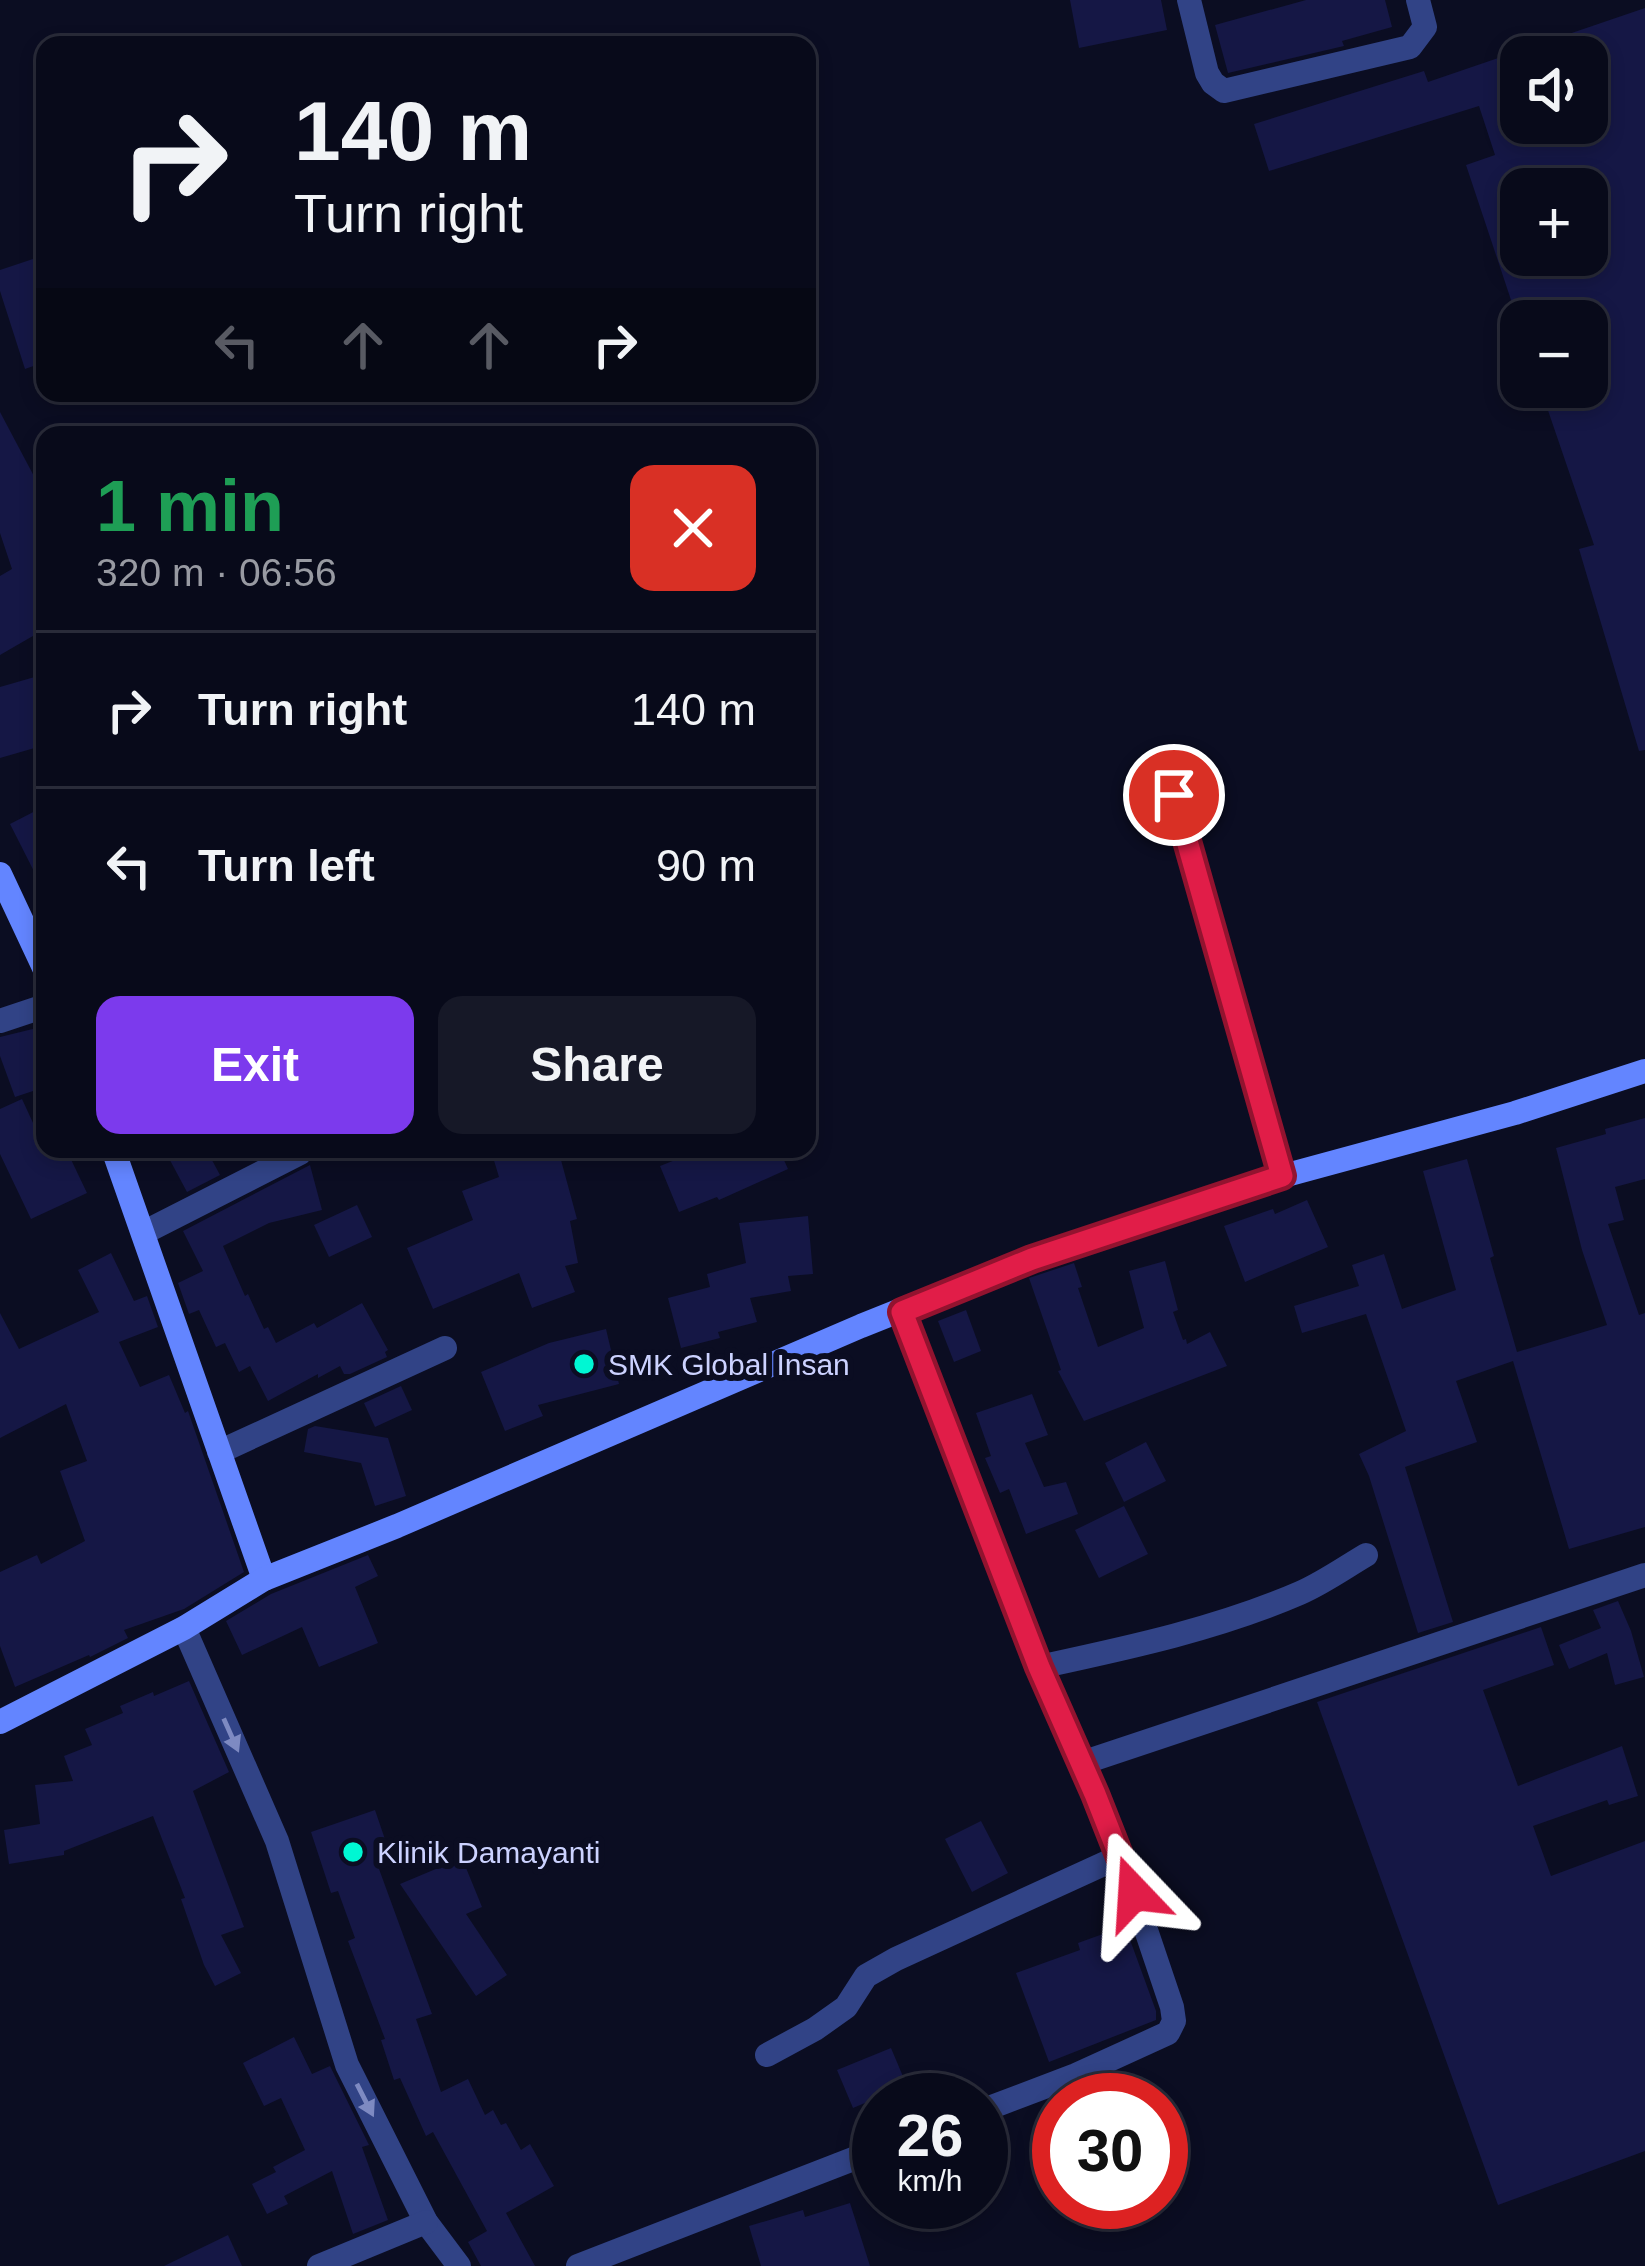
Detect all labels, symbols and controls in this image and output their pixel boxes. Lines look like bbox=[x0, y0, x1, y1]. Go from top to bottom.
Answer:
map controls bbox=[1500, 36, 1608, 408]
button: sound bbox=[1500, 36, 1608, 144]
icon: right bbox=[96, 84, 252, 240]
text: 140 m bbox=[294, 84, 532, 178]
button: + bbox=[1500, 168, 1608, 276]
text: Turn right bbox=[294, 183, 523, 243]
button: − bbox=[1500, 300, 1608, 408]
icon: left bbox=[204, 312, 270, 378]
icon: ahead bbox=[330, 312, 396, 378]
icon: ahead bbox=[456, 312, 522, 378]
icon: right bbox=[582, 312, 648, 378]
button: close bbox=[630, 465, 756, 591]
text: 1 min bbox=[96, 466, 284, 546]
text: 320 m · 06:56 bbox=[96, 551, 337, 594]
icon: right bbox=[96, 677, 162, 743]
text: Turn right bbox=[198, 684, 407, 735]
text: 140 m bbox=[631, 684, 756, 735]
pin bbox=[1123, 744, 1225, 846]
icon: arrive bbox=[1141, 762, 1207, 828]
icon: left bbox=[96, 833, 162, 899]
text: Turn left bbox=[198, 840, 375, 891]
text: 90 m bbox=[656, 840, 756, 891]
button: Exit bbox=[96, 996, 414, 1134]
button: Share bbox=[438, 996, 756, 1134]
place label: SMK Global Insan bbox=[608, 1348, 850, 1381]
marker: SMK Global Insan bbox=[571, 1351, 597, 1377]
one-way arrow bbox=[221, 1718, 241, 1753]
position arrow bbox=[1071, 1830, 1197, 1956]
place label: Klinik Damayanti bbox=[377, 1836, 600, 1869]
marker: Klinik Damayanti bbox=[340, 1839, 366, 1865]
speed limit sign: 30 bbox=[1032, 2073, 1188, 2229]
one-way arrow bbox=[355, 2083, 375, 2118]
text: 26 bbox=[897, 2102, 963, 2169]
text: km/h bbox=[897, 2164, 963, 2197]

